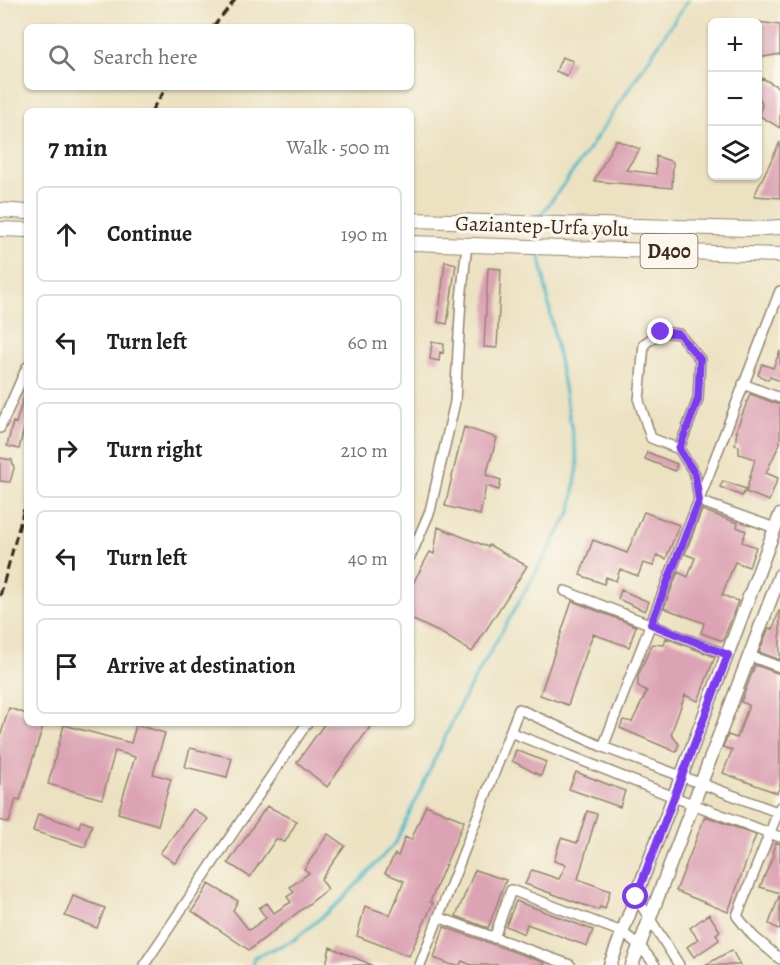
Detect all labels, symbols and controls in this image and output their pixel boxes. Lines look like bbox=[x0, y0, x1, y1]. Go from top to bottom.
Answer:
map controls bbox=[708, 18, 762, 180]
button: + bbox=[708, 18, 762, 72]
search box bbox=[24, 24, 414, 90]
icon: search bbox=[45, 41, 78, 74]
text: Search here bbox=[93, 42, 198, 72]
button: − bbox=[708, 72, 762, 126]
button: layers bbox=[708, 126, 762, 180]
text: 7 min bbox=[48, 130, 108, 165]
text: Walk · 500 m bbox=[286, 134, 390, 161]
street label: Gaziantep-Urfa yolu bbox=[455, 209, 630, 243]
icon: ahead bbox=[50, 218, 83, 251]
text: Continue bbox=[107, 219, 192, 249]
text: 190 m bbox=[341, 221, 388, 248]
road number: D400 bbox=[640, 234, 698, 268]
route end bbox=[647, 318, 673, 344]
icon: left bbox=[50, 326, 83, 359]
text: Turn left bbox=[107, 327, 187, 357]
text: 60 m bbox=[348, 329, 388, 356]
icon: right bbox=[50, 434, 83, 467]
text: Turn right bbox=[107, 435, 203, 465]
text: 210 m bbox=[340, 437, 388, 464]
icon: left bbox=[50, 542, 83, 575]
text: Turn left bbox=[107, 543, 187, 573]
text: 40 m bbox=[348, 545, 388, 572]
icon: arrive bbox=[50, 650, 83, 683]
text: Arrive at destination bbox=[107, 651, 296, 681]
route start bbox=[622, 883, 648, 909]

